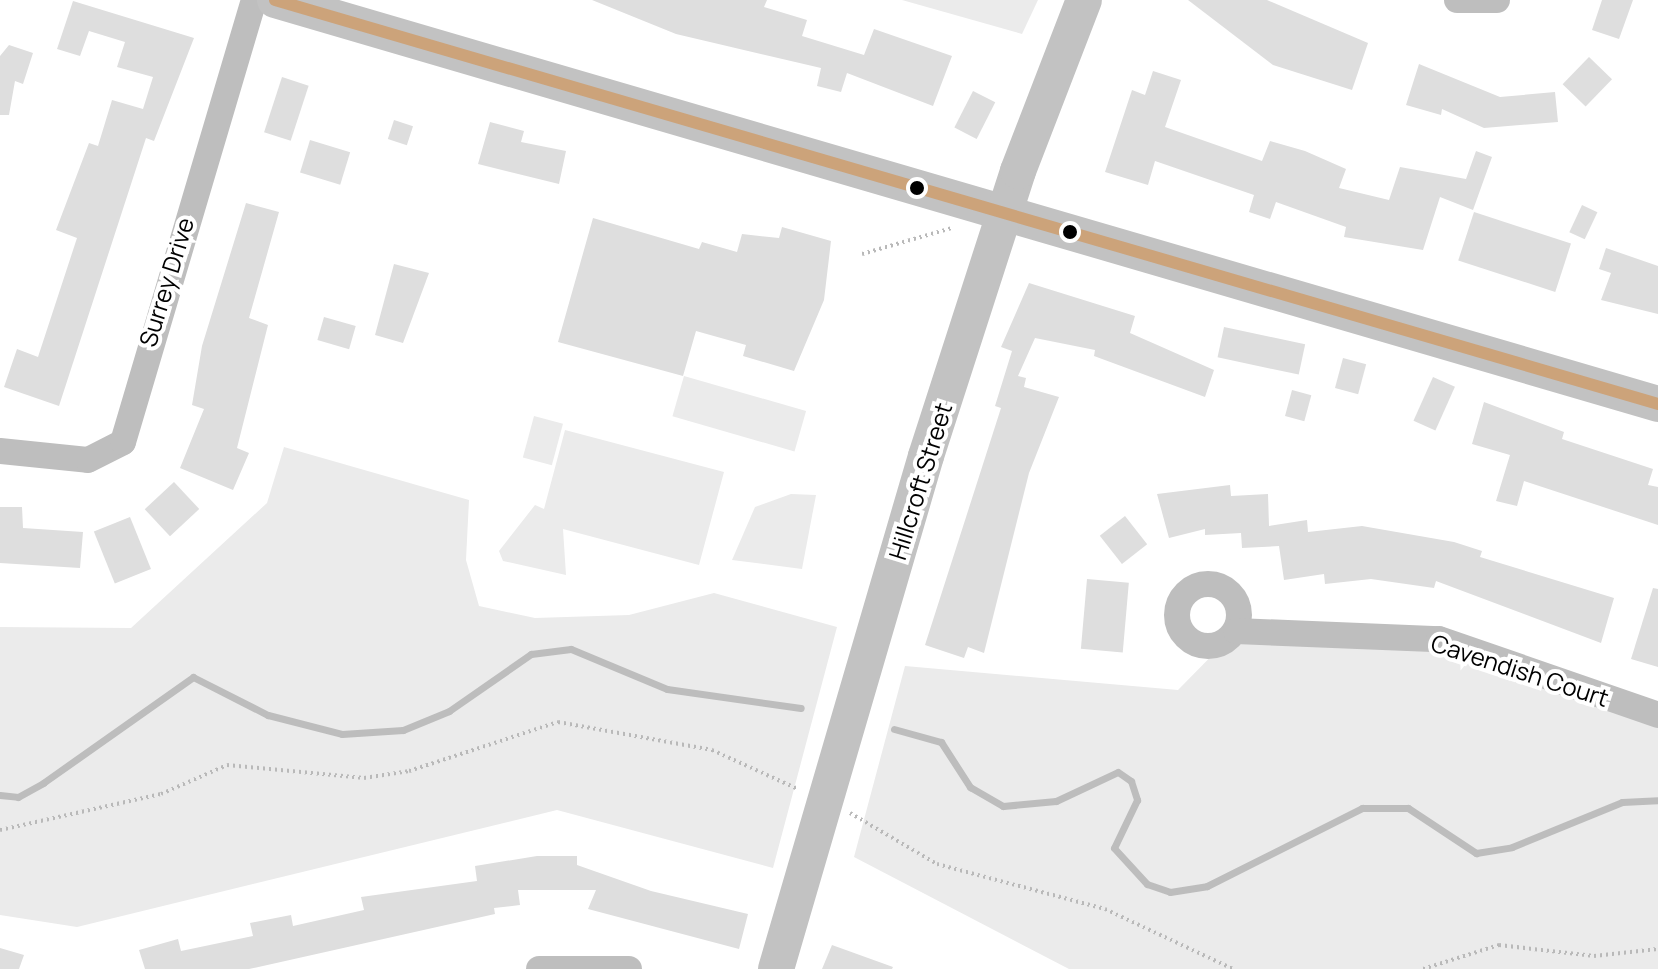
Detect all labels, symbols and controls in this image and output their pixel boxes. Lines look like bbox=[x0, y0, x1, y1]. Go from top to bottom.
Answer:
unlabelled marker bbox=[909, 180, 925, 196]
street label: Surrey Drive bbox=[133, 214, 199, 350]
unlabelled marker bbox=[1062, 224, 1078, 240]
street label: Hillcroft Street bbox=[882, 399, 958, 563]
street label: Cavendish Court bbox=[1428, 628, 1612, 712]

